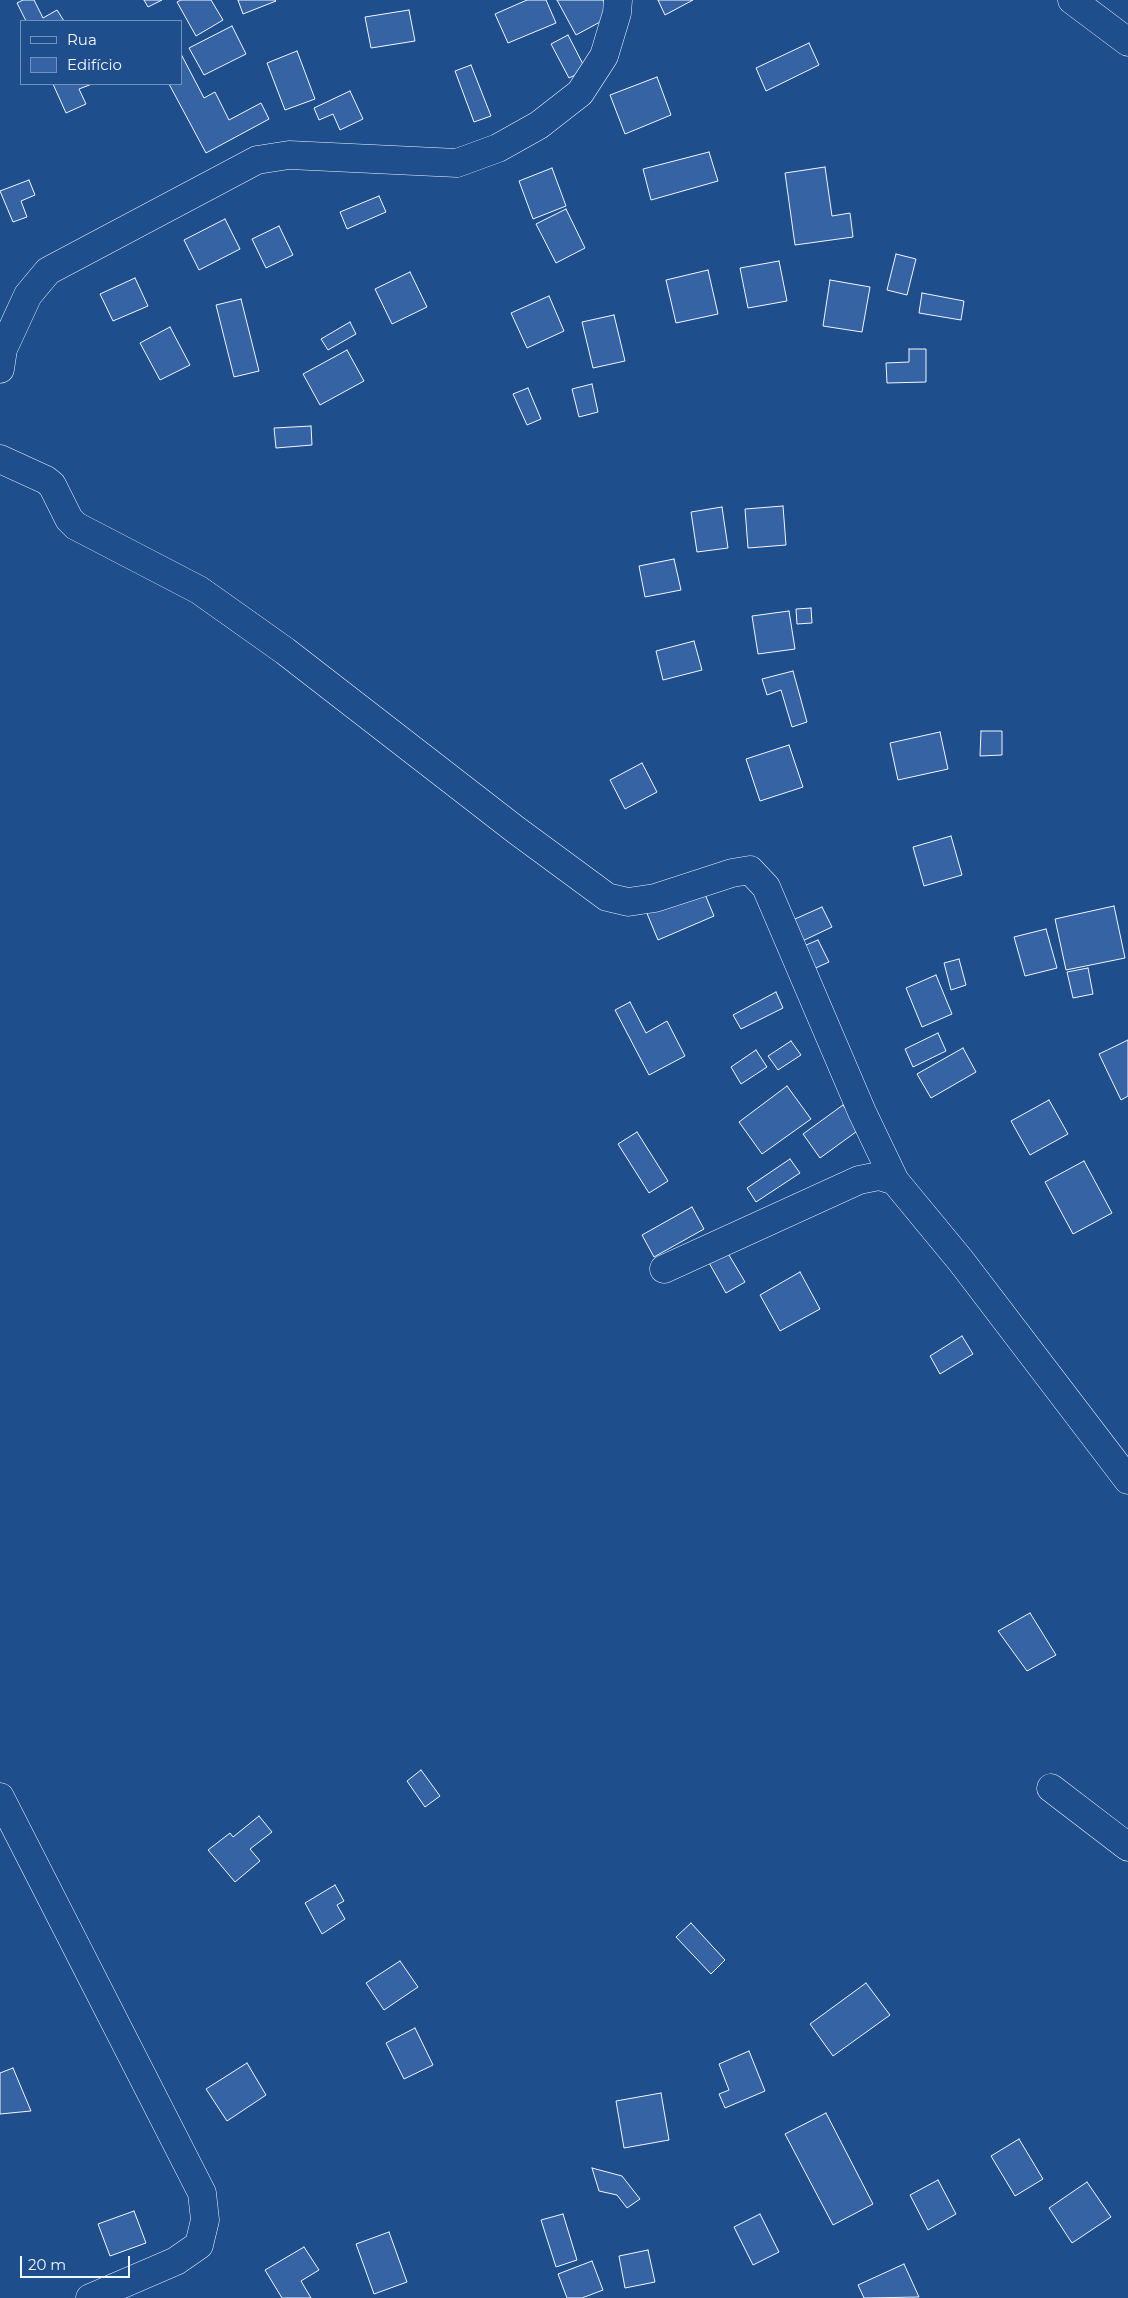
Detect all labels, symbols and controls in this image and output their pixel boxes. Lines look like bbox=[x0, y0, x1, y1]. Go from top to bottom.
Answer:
legend bbox=[20, 20, 182, 85]
text: Rua bbox=[67, 30, 97, 49]
text: Edifício bbox=[67, 55, 122, 74]
scale bar bbox=[22, 2246, 132, 2278]
text: 20 m bbox=[28, 2255, 66, 2274]

